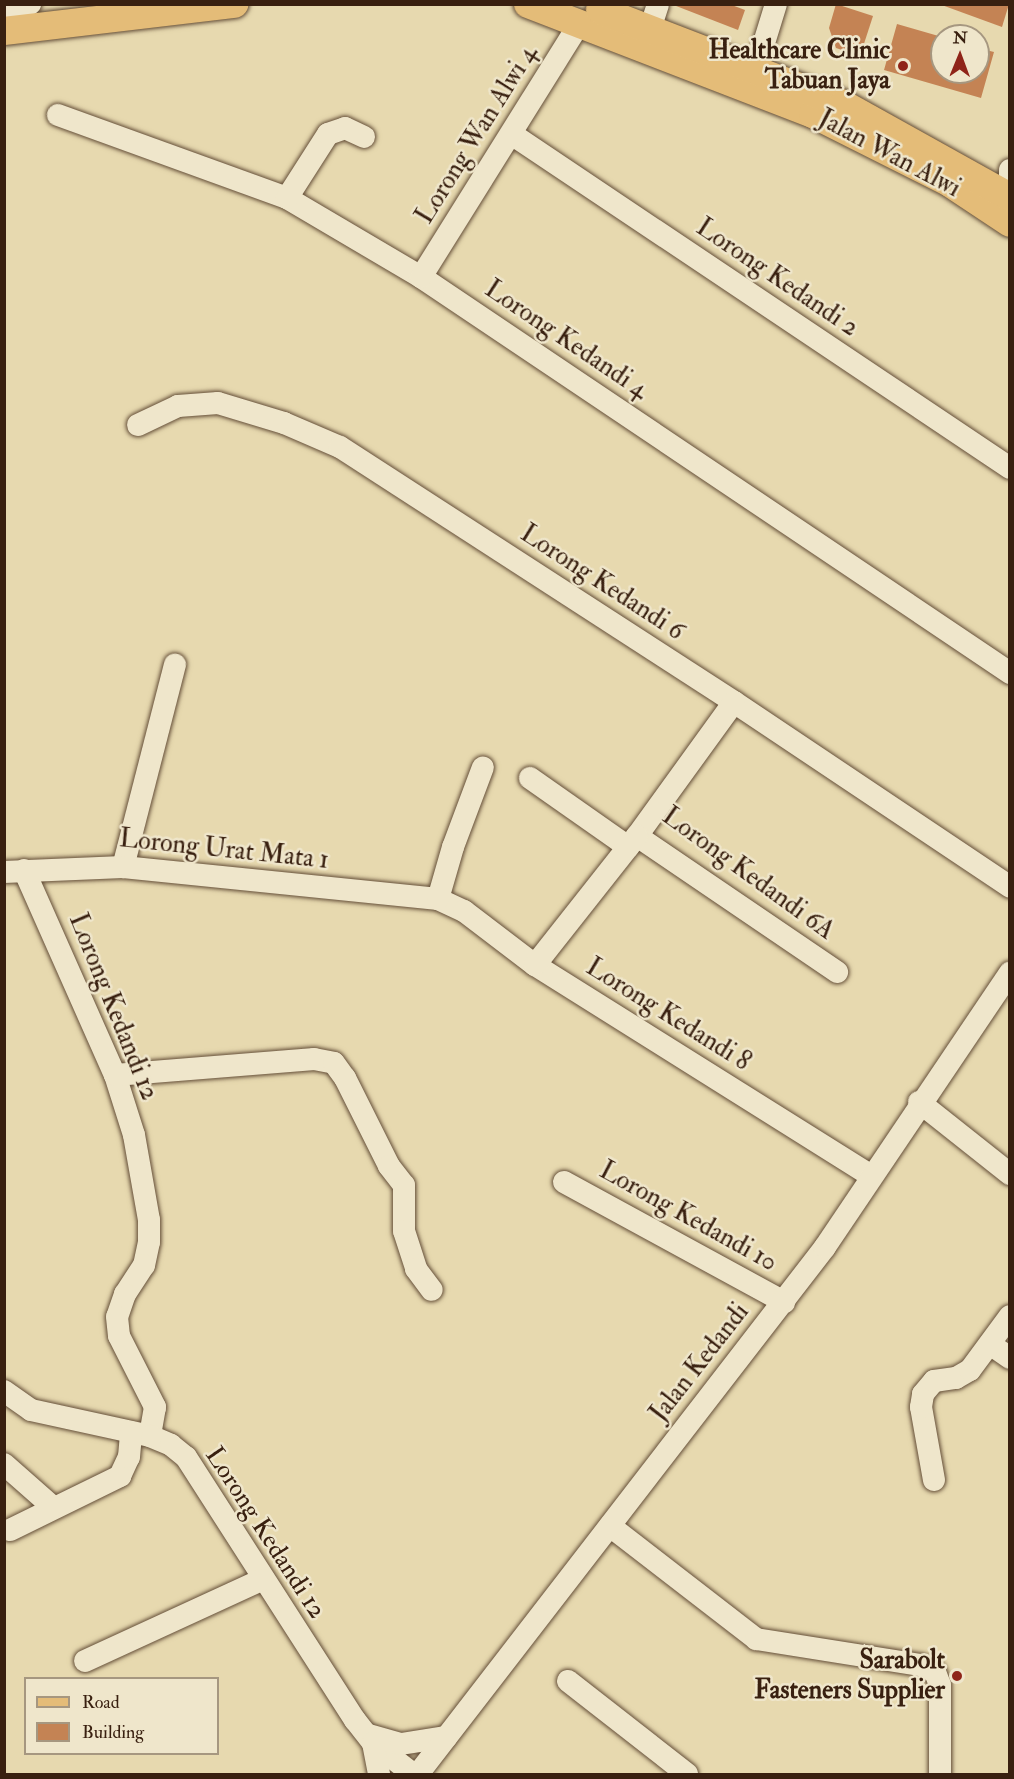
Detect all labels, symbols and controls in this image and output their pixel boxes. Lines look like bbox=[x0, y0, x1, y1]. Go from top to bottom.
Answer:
north arrow bbox=[930, 24, 990, 84]
text: N bbox=[953, 28, 968, 48]
place label: Healthcare Clinic Tabuan Jaya bbox=[708, 35, 890, 96]
street label: Lorong Wan Alwi 4 bbox=[410, 40, 544, 230]
marker: Healthcare Clinic Tabuan Jaya bbox=[894, 57, 912, 75]
street label: Jalan Wan Alwi bbox=[813, 103, 965, 205]
street label: Lorong Kedandi 2 bbox=[690, 212, 864, 344]
street label: Lorong Kedandi 4 bbox=[479, 274, 653, 406]
street label: Lorong Kedandi 6 bbox=[514, 518, 690, 648]
street label: Lorong Kedandi 6A bbox=[656, 801, 840, 947]
street label: Lorong Urat Mata 1 bbox=[118, 823, 330, 877]
street label: Lorong Kedandi 12 bbox=[61, 909, 165, 1105]
street label: Lorong Kedandi 8 bbox=[580, 952, 756, 1078]
street label: Lorong Kedandi 10 bbox=[594, 1155, 782, 1279]
street label: Jalan Kedandi bbox=[644, 1297, 756, 1429]
street label: Lorong Kedandi 12 bbox=[198, 1441, 332, 1625]
place label: Sarabolt Fasteners Supplier bbox=[754, 1645, 945, 1706]
marker: Sarabolt Fasteners Supplier bbox=[950, 1669, 964, 1683]
legend bbox=[24, 1677, 219, 1755]
text: Road bbox=[82, 1691, 120, 1714]
text: Building bbox=[82, 1721, 144, 1744]

